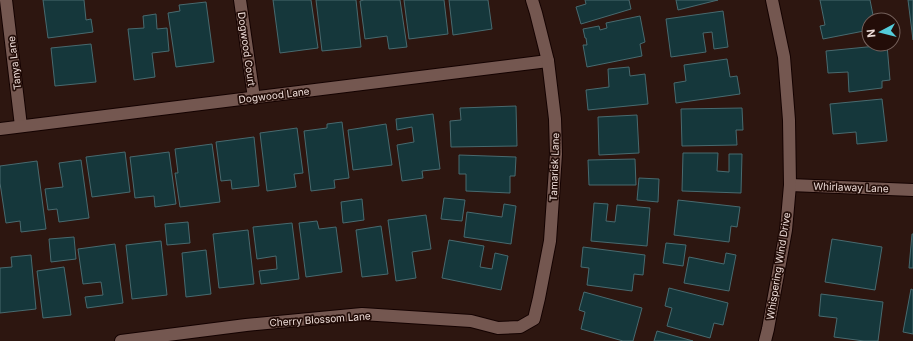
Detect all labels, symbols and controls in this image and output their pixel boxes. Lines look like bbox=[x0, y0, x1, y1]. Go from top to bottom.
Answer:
street label: Dogwood Court bbox=[236, 11, 258, 88]
north arrow bbox=[861, 12, 901, 52]
text: N bbox=[864, 28, 879, 38]
street label: Tanya Lane bbox=[5, 35, 23, 91]
street label: Dogwood Lane bbox=[238, 85, 310, 105]
street label: Tamarisk Lane bbox=[547, 132, 561, 202]
street label: Whirlaway Lane bbox=[813, 180, 889, 194]
street label: Whispering Wind Drive bbox=[764, 211, 792, 321]
street label: Cherry Blossom Lane bbox=[269, 309, 371, 329]

